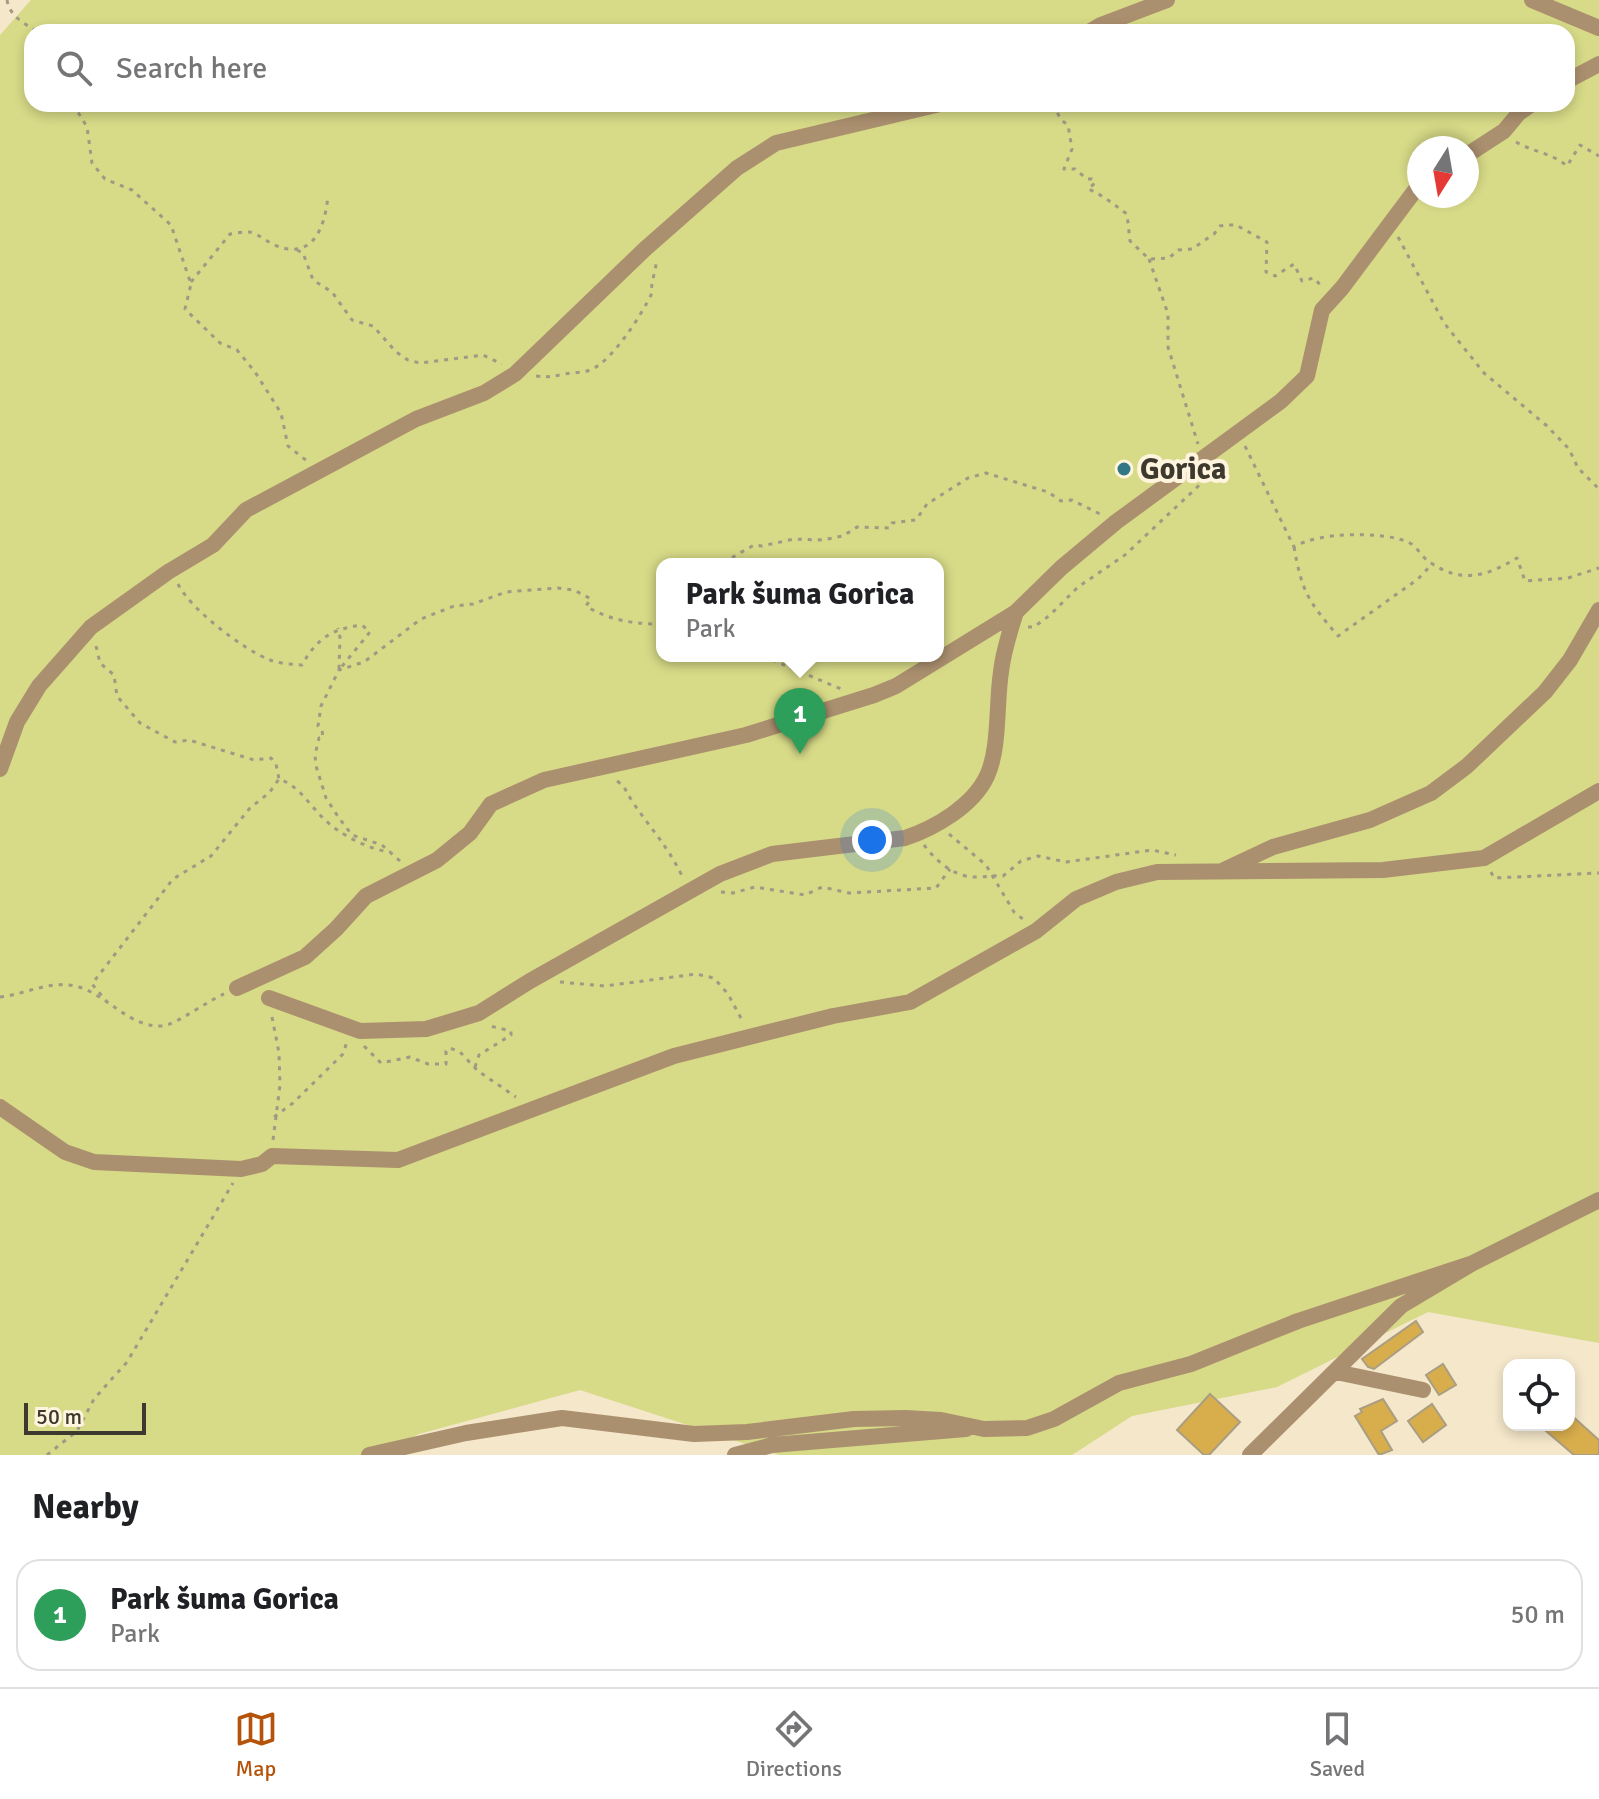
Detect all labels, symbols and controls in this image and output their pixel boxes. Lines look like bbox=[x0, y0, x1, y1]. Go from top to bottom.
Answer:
search box bbox=[24, 24, 1575, 112]
icon: search bbox=[52, 46, 96, 90]
text: Search here bbox=[116, 50, 267, 87]
north arrow bbox=[1407, 136, 1479, 208]
place label: Gorica bbox=[1140, 451, 1226, 488]
marker: Gorica bbox=[1115, 460, 1133, 478]
popup bbox=[656, 558, 944, 662]
text: Park šuma Gorica bbox=[685, 576, 915, 613]
text: Park bbox=[685, 613, 735, 645]
pin: 1 bbox=[774, 688, 826, 754]
your location bbox=[852, 820, 892, 860]
map controls bbox=[1503, 1359, 1575, 1431]
button: locate bbox=[1503, 1359, 1575, 1431]
scale bar bbox=[24, 1399, 146, 1435]
text: 50 m bbox=[36, 1403, 82, 1430]
text: Nearby bbox=[32, 1486, 139, 1528]
text: Park šuma Gorica bbox=[110, 1581, 339, 1618]
text: 1 bbox=[53, 1599, 67, 1631]
text: 50 m bbox=[1510, 1599, 1565, 1631]
text: Park bbox=[110, 1618, 160, 1650]
tab: Map bbox=[234, 1707, 278, 1782]
tab: Directions bbox=[746, 1707, 842, 1782]
tab: Saved bbox=[1310, 1707, 1365, 1782]

